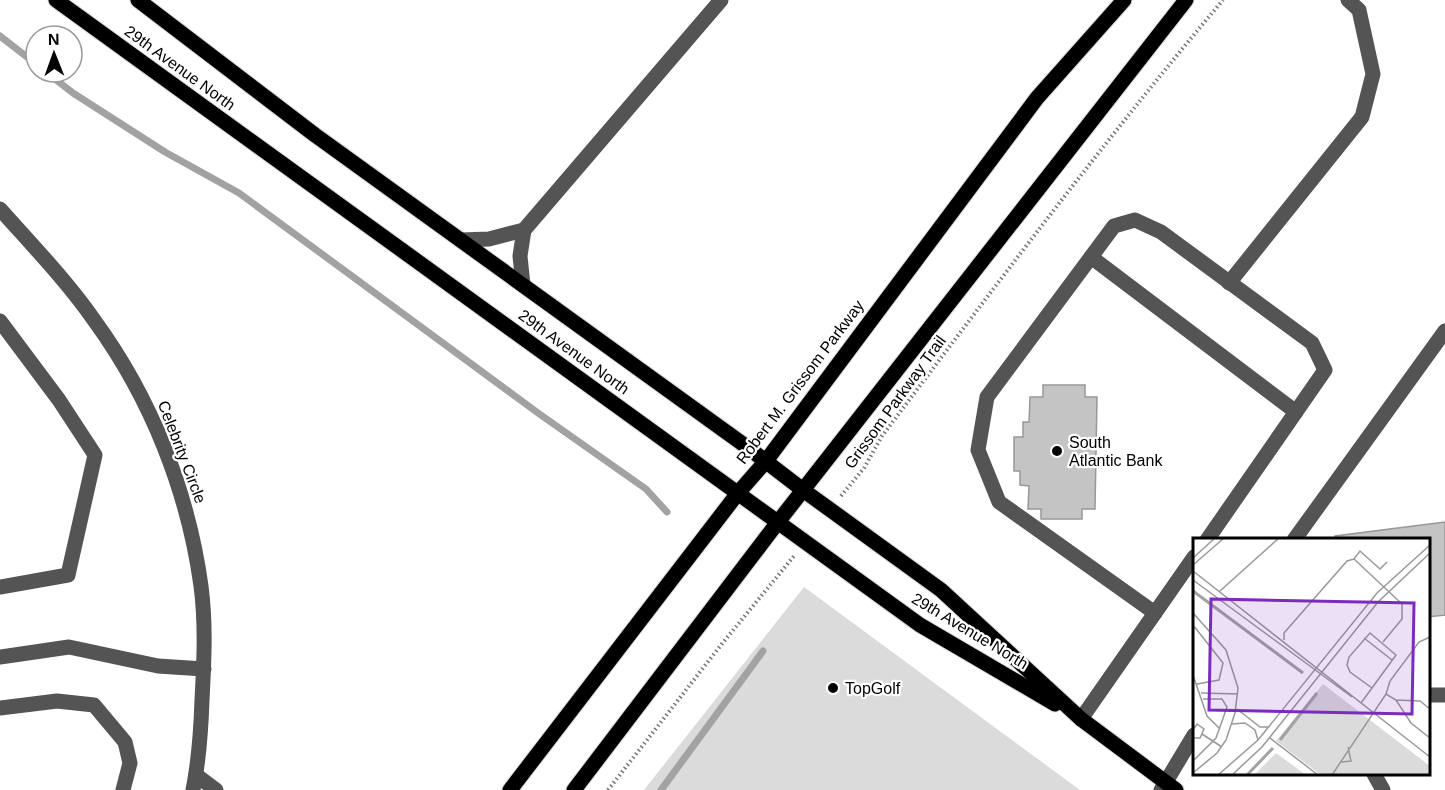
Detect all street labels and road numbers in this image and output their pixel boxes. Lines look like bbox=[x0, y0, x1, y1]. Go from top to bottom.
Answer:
street label: 29th Avenue North bbox=[122, 22, 238, 114]
street label: Robert M. Grissom Parkway bbox=[733, 297, 867, 467]
street label: 29th Avenue North bbox=[516, 306, 632, 398]
street label: Grissom Parkway Trail bbox=[841, 332, 949, 472]
street label: Celebrity Circle bbox=[155, 398, 209, 506]
street label: 29th Avenue North bbox=[909, 590, 1031, 672]

